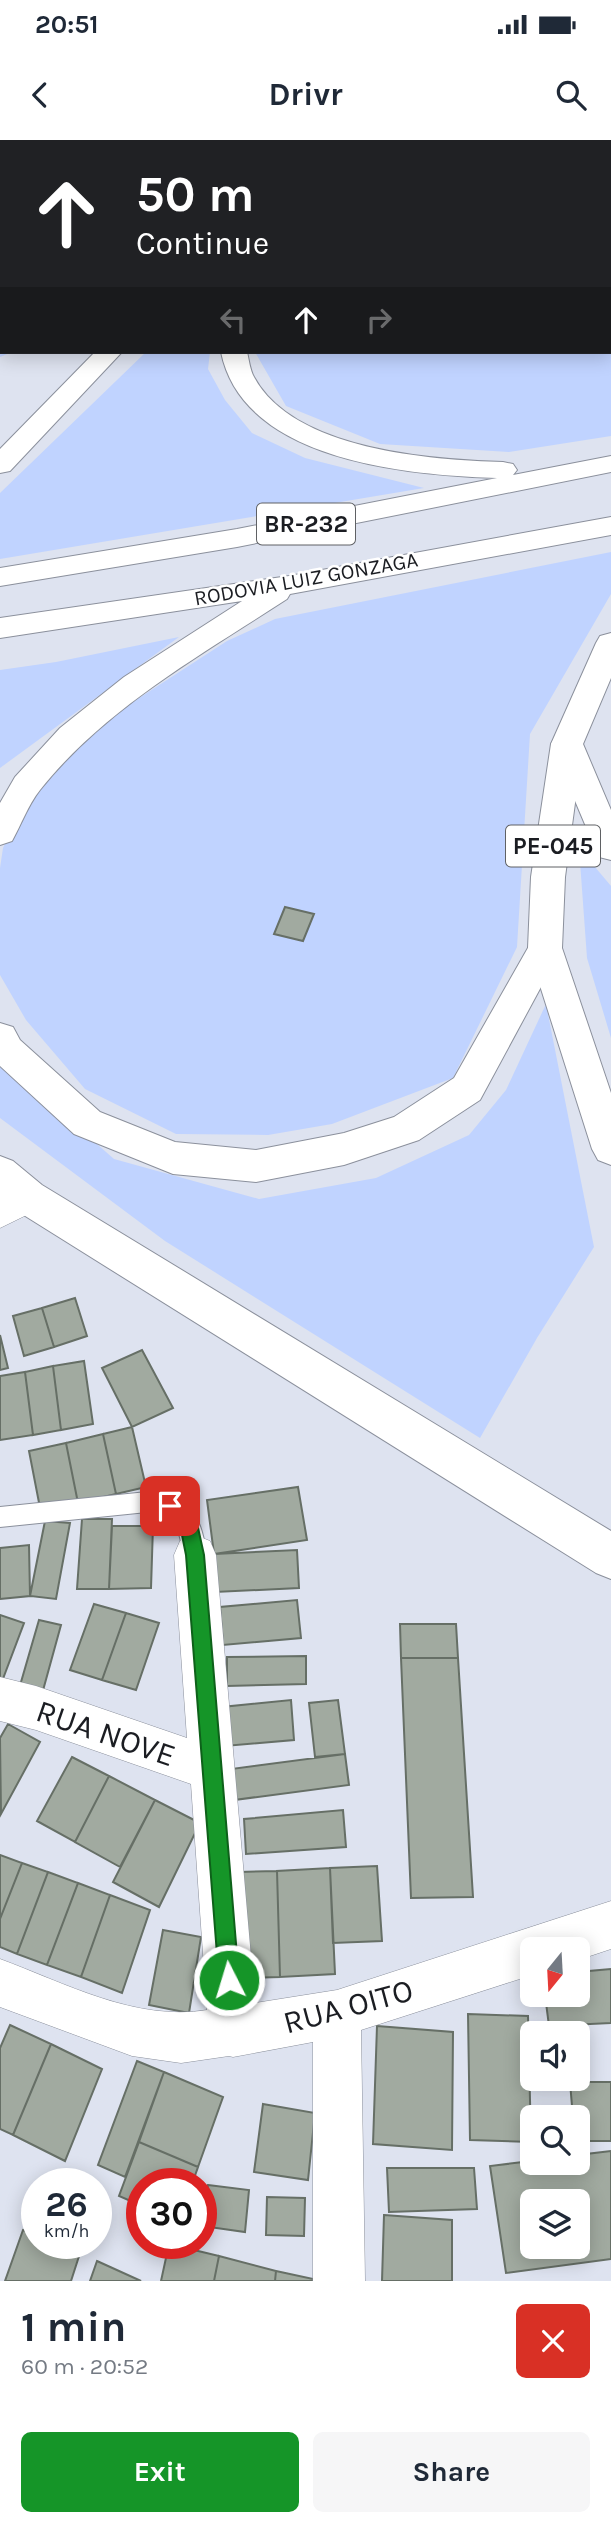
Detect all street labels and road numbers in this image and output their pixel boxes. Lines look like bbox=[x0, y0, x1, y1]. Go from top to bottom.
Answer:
road number: BR-232 bbox=[257, 503, 355, 544]
street label: RODOVIA LUIZ GONZAGA bbox=[192, 547, 420, 611]
road number: PE-045 bbox=[506, 826, 600, 866]
street label: RUA NOVE bbox=[31, 1692, 180, 1775]
street label: RUA OITO bbox=[279, 1971, 417, 2042]

